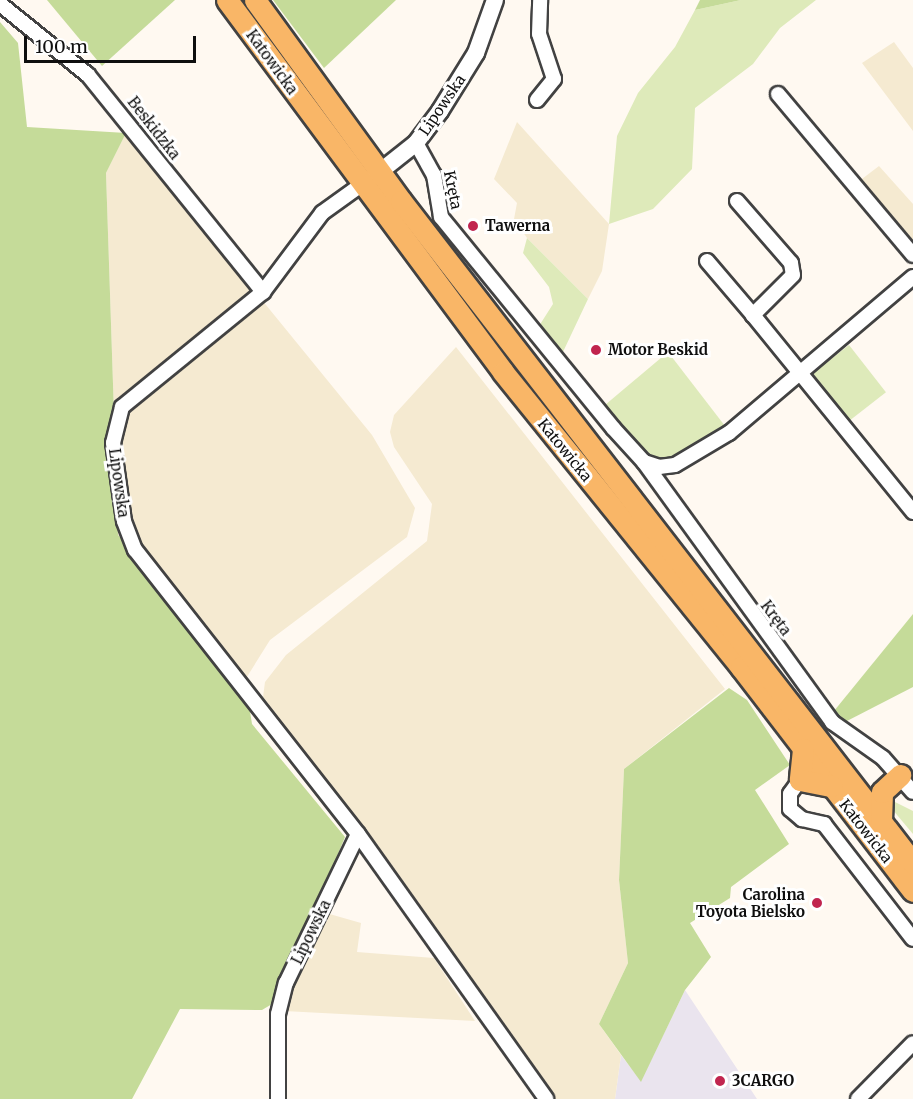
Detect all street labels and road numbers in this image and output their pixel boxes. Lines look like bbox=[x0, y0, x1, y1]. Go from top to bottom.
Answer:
street label: Katowicka bbox=[243, 26, 301, 98]
street label: Lipowska bbox=[415, 71, 469, 139]
street label: Beskidzka bbox=[124, 93, 184, 163]
street label: Kręta bbox=[440, 169, 466, 211]
street label: Katowicka bbox=[534, 415, 596, 485]
street label: Lipowska bbox=[105, 447, 133, 519]
street label: Kręta bbox=[757, 597, 795, 639]
street label: Katowicka bbox=[836, 796, 896, 866]
street label: Lipowska bbox=[288, 897, 334, 967]

